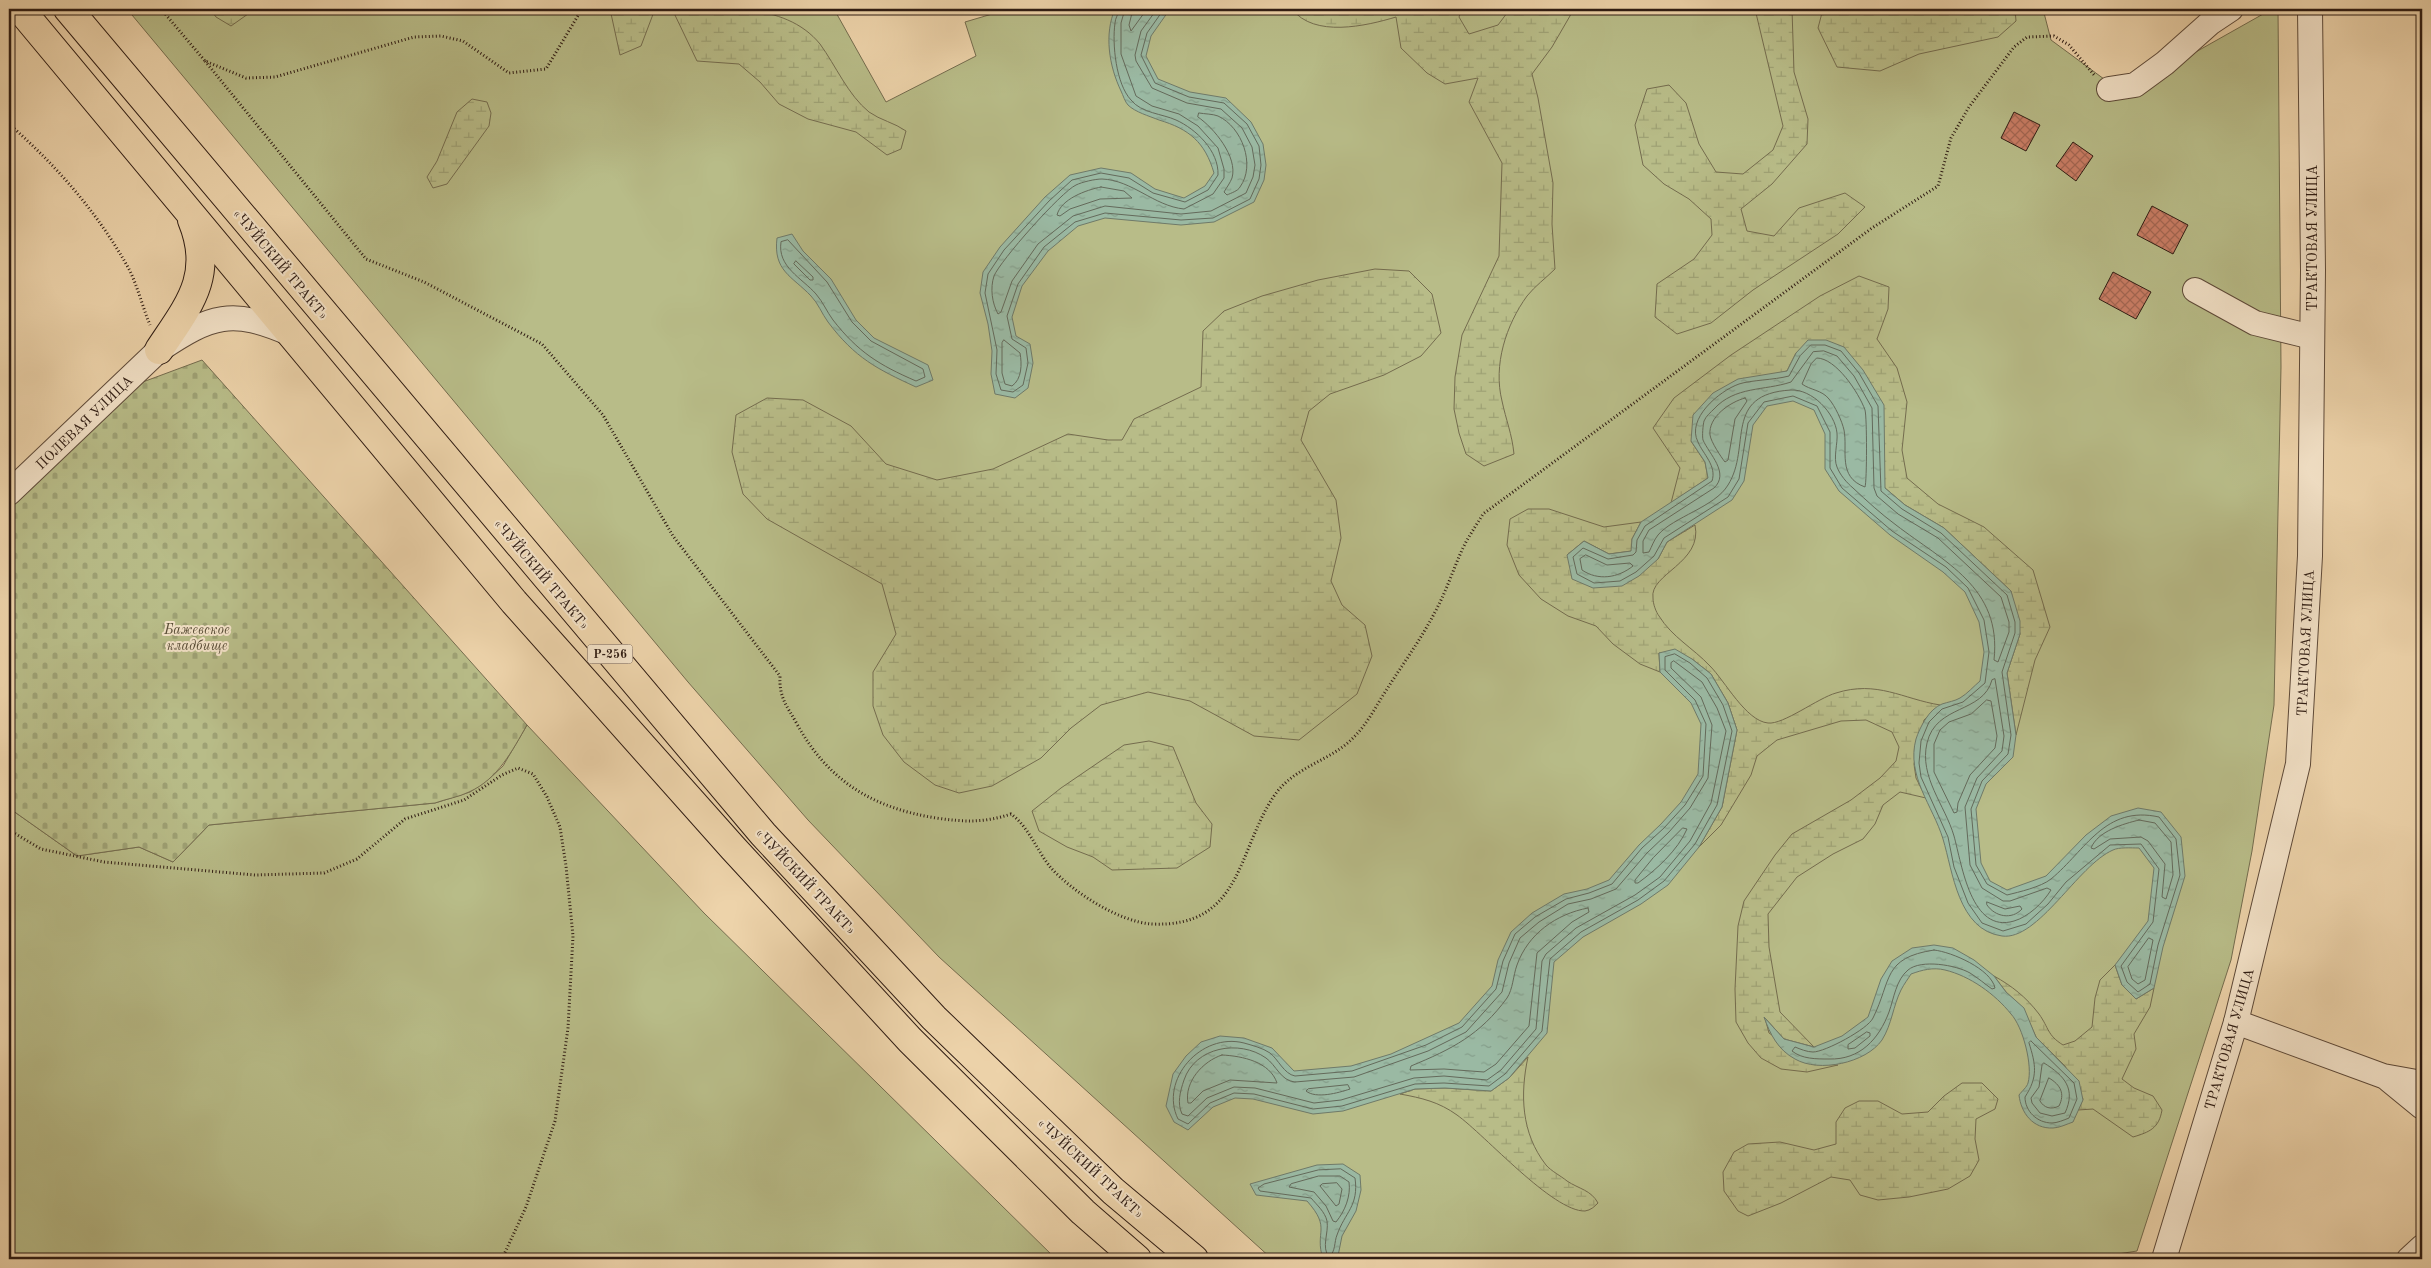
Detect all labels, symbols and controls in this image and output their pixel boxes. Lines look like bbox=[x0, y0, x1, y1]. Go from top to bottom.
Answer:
street label: ТРАКТОВАЯ УЛИЦА bbox=[2306, 164, 2320, 311]
street label: «ЧУЙСКИЙ ТРАКТ» bbox=[230, 204, 334, 323]
street label: ПОЛЕВАЯ УЛИЦА bbox=[34, 373, 136, 472]
street label: «ЧУЙСКИЙ ТРАКТ» bbox=[491, 514, 595, 633]
street label: ТРАКТОВАЯ УЛИЦА bbox=[2295, 569, 2317, 717]
park label: Бажевское кладбище bbox=[163, 623, 230, 654]
road number: Р-256 bbox=[588, 644, 632, 664]
street label: «ЧУЙСКИЙ ТРАКТ» bbox=[752, 823, 861, 938]
street label: ТРАКТОВАЯ УЛИЦА bbox=[2203, 967, 2257, 1112]
street label: «ЧУЙСКИЙ ТРАКТ» bbox=[1034, 1113, 1149, 1222]

